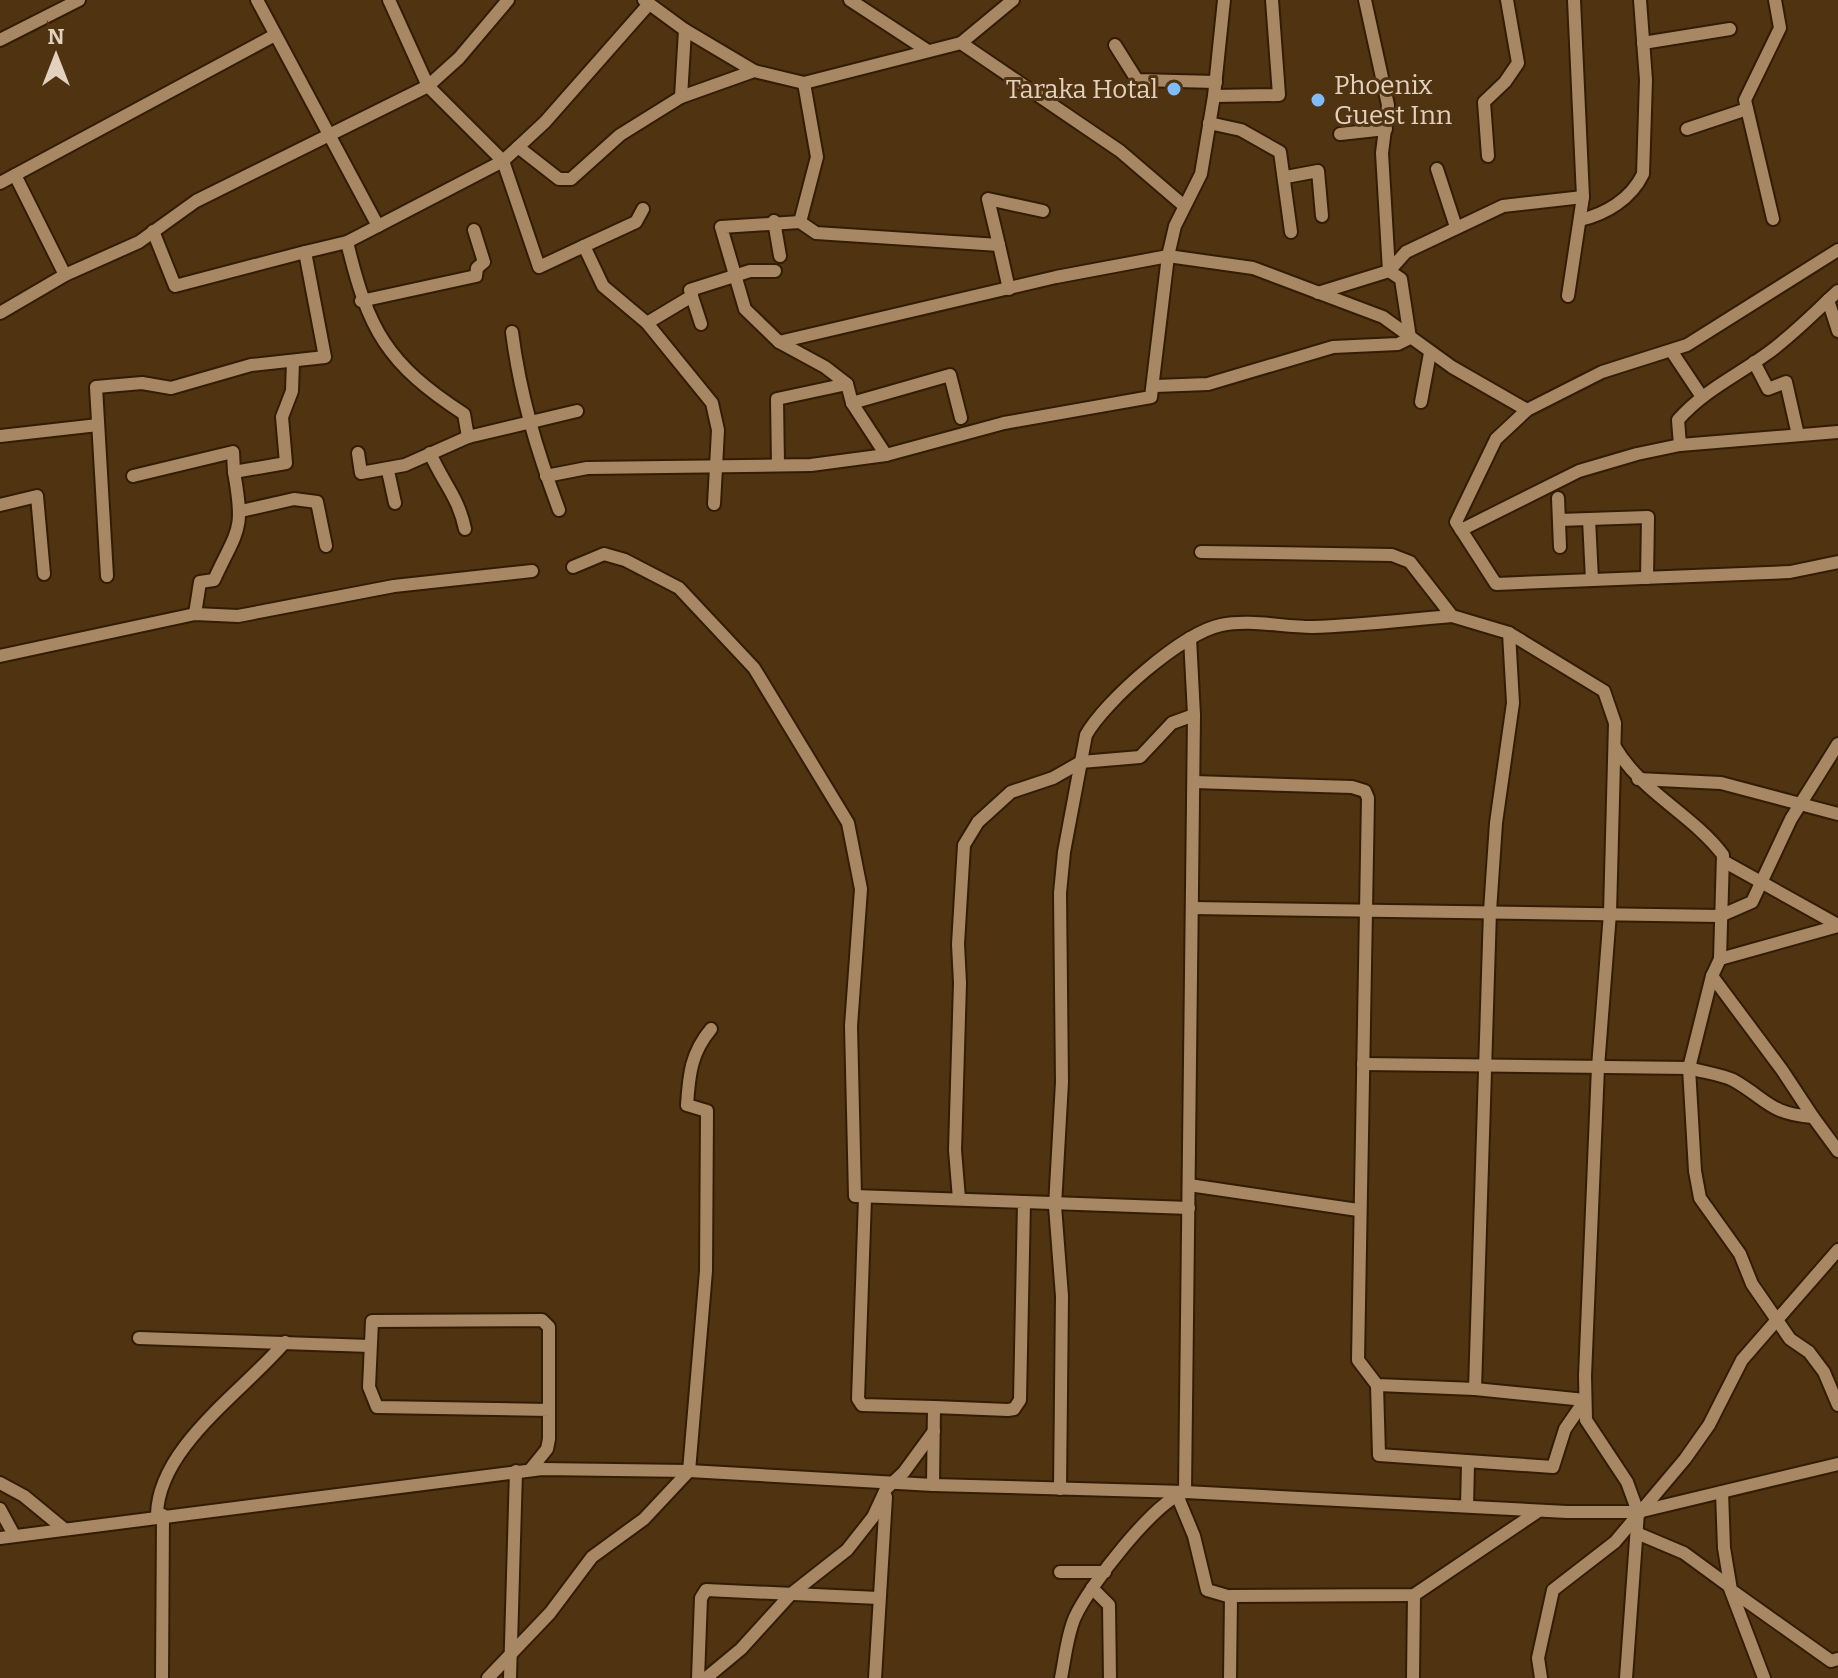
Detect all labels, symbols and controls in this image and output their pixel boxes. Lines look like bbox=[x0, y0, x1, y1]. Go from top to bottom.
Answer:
north arrow bbox=[16, 16, 96, 96]
text: N bbox=[48, 23, 65, 50]
place label: Phoenix Guest Inn bbox=[1334, 70, 1453, 131]
place label: Taraka Hotal bbox=[1006, 74, 1158, 105]
marker: Taraka Hotal bbox=[1165, 80, 1183, 98]
marker: Phoenix Guest Inn bbox=[1309, 91, 1327, 109]

